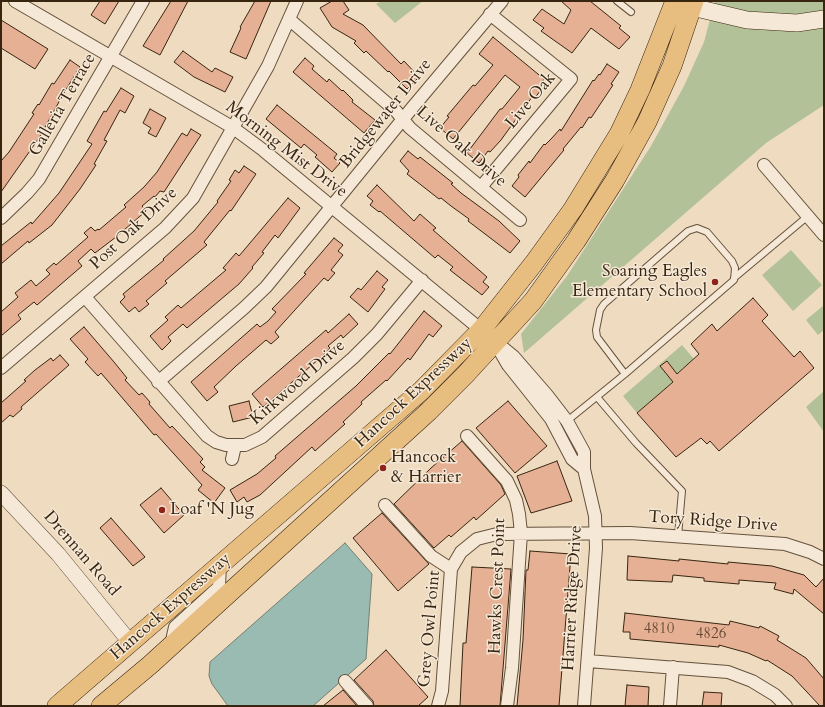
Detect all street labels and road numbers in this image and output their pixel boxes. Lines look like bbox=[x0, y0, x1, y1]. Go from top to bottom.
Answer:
street label: Galleria Terrace bbox=[25, 50, 101, 160]
street label: Bridgewater Drive bbox=[336, 55, 436, 173]
street label: Live Oak bbox=[502, 69, 560, 133]
street label: Morning Mist Drive bbox=[221, 98, 351, 202]
street label: Live Oak Drive bbox=[412, 102, 510, 192]
street label: Post Oak Drive bbox=[86, 183, 182, 275]
street label: Hancock Expressway bbox=[351, 333, 477, 453]
street label: Kirkwood Drive bbox=[246, 336, 350, 430]
street label: Drennan Road bbox=[39, 507, 123, 601]
street label: Tory Ridge Drive bbox=[647, 507, 779, 537]
street label: Hawks Crest Point bbox=[485, 518, 511, 654]
street label: Harrier Ridge Drive bbox=[559, 525, 587, 671]
street label: Hancock Expressway bbox=[107, 549, 235, 665]
street label: Grey Owl Point bbox=[415, 570, 445, 688]

